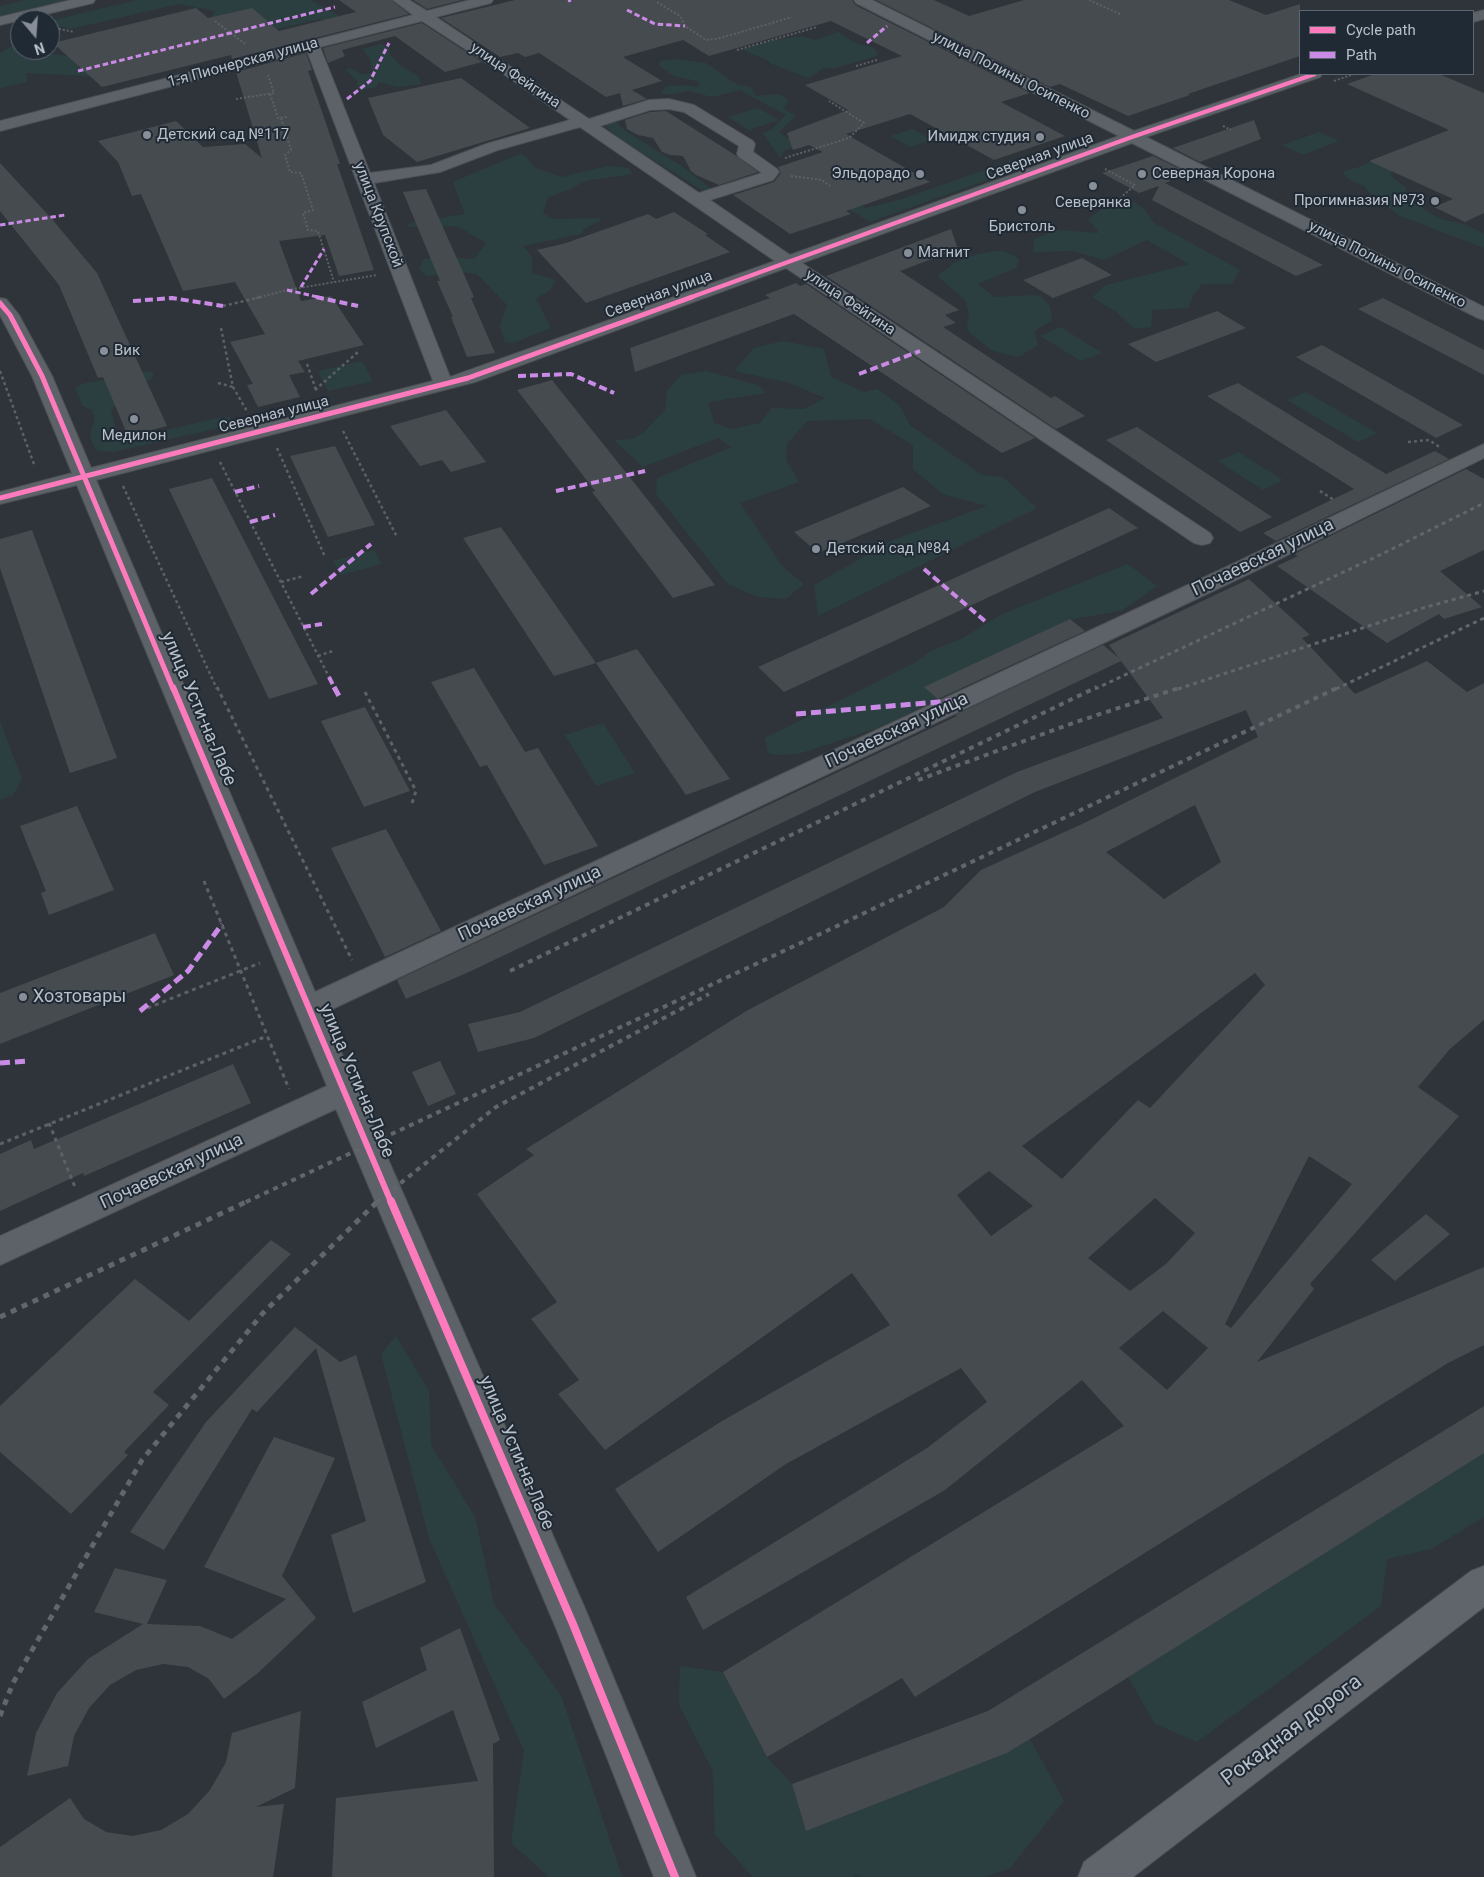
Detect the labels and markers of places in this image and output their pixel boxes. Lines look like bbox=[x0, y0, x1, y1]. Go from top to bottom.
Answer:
place label: Детский сад №117 bbox=[157, 126, 289, 144]
place label: Имидж студия bbox=[927, 128, 1030, 146]
marker: Детский сад №117 bbox=[141, 129, 153, 141]
marker: Имидж студия bbox=[1034, 131, 1046, 143]
place label: Эльдорадо bbox=[831, 165, 910, 183]
place label: Северная Корона bbox=[1152, 165, 1275, 183]
marker: Эльдорадо bbox=[914, 168, 926, 180]
marker: Северная Корона bbox=[1136, 168, 1148, 180]
marker: Северянка bbox=[1087, 180, 1099, 192]
place label: Прогимназия №73 bbox=[1294, 192, 1425, 210]
place label: Северянка bbox=[1055, 194, 1131, 212]
marker: Прогимназия №73 bbox=[1429, 195, 1441, 207]
marker: Бристоль bbox=[1016, 204, 1028, 216]
place label: Бристоль bbox=[989, 218, 1055, 236]
place label: Магнит bbox=[918, 244, 970, 262]
marker: Магнит bbox=[902, 247, 914, 259]
place label: Вик bbox=[114, 342, 140, 360]
marker: Вик bbox=[98, 345, 110, 357]
marker: Медилон bbox=[128, 413, 140, 425]
place label: Медилон bbox=[102, 427, 166, 445]
place label: Детский сад №84 bbox=[826, 540, 950, 558]
marker: Детский сад №84 bbox=[810, 543, 822, 555]
place label: Хозтовары bbox=[33, 986, 126, 1008]
marker: Хозтовары bbox=[17, 991, 29, 1003]

